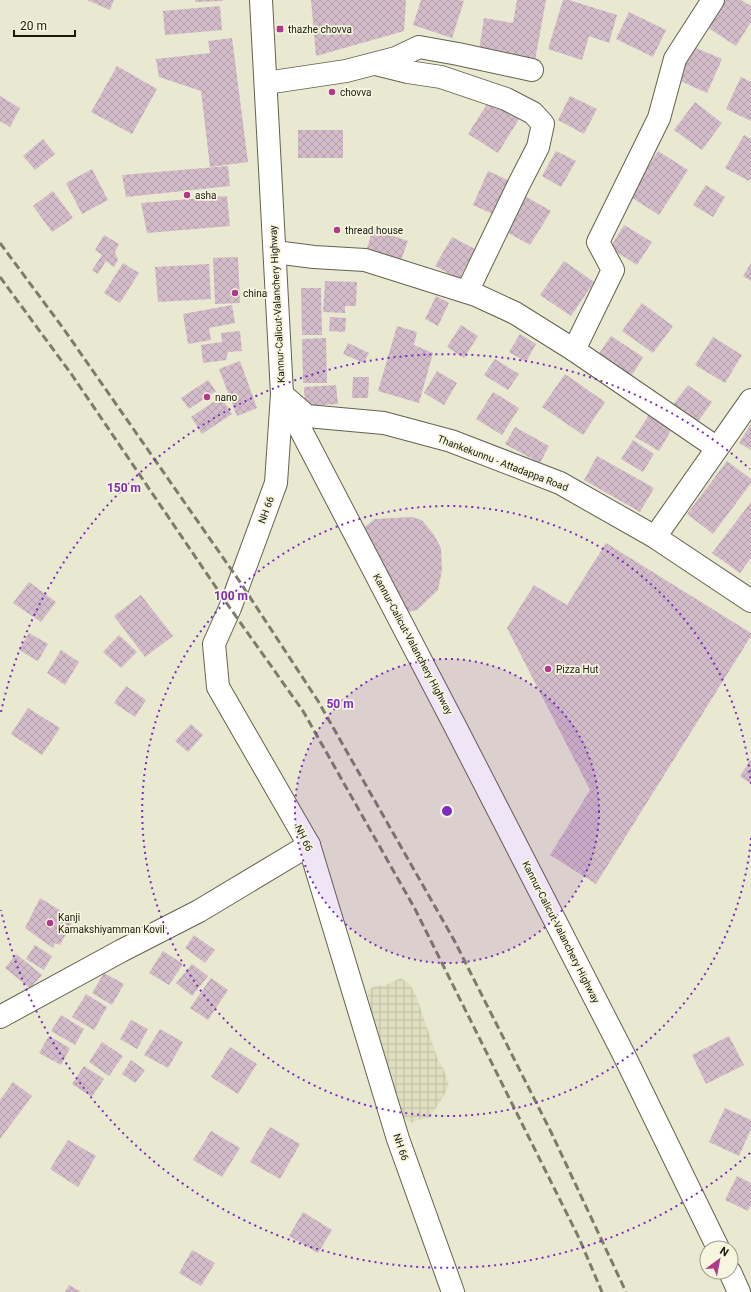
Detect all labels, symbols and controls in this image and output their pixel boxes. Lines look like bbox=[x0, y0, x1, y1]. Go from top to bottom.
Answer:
scale bar bbox=[14, 12, 75, 38]
text: 20 m bbox=[20, 19, 47, 33]
marker: thazhe chovva bbox=[275, 24, 285, 34]
place label: thazhe chovva bbox=[288, 24, 352, 35]
marker: chovva bbox=[327, 87, 337, 97]
place label: chovva bbox=[340, 87, 371, 98]
marker: asha bbox=[182, 190, 192, 200]
place label: asha bbox=[195, 190, 217, 201]
street label: Kannur-Calicut-Valanchery Highway bbox=[267, 225, 287, 383]
marker: thread house bbox=[332, 225, 342, 235]
place label: thread house bbox=[345, 225, 403, 236]
marker: china bbox=[230, 288, 240, 298]
place label: china bbox=[243, 288, 267, 299]
marker: nano bbox=[202, 392, 212, 402]
place label: nano bbox=[215, 392, 237, 403]
street label: Thankekunnu - Attadappa Road bbox=[436, 433, 570, 493]
text: 150 m bbox=[107, 481, 141, 495]
street label: NH 66 bbox=[256, 495, 276, 525]
street label: Kannur-Calicut-Valanchery Highway bbox=[371, 572, 455, 717]
text: 100 m bbox=[214, 589, 248, 603]
marker: Pizza Hut bbox=[543, 664, 553, 674]
place label: Pizza Hut bbox=[556, 664, 599, 675]
text: 50 m bbox=[326, 697, 354, 711]
centre of rings bbox=[440, 804, 454, 818]
street label: NH 66 bbox=[293, 823, 315, 853]
street label: Kannur-Calicut-Valanchery Highway bbox=[520, 859, 602, 1005]
place label: Kanji Kamakshiyamman Kovil bbox=[58, 912, 165, 935]
marker: Kanji Kamakshiyamman Kovil bbox=[45, 918, 55, 928]
street label: NH 66 bbox=[391, 1132, 411, 1162]
north arrow bbox=[699, 1240, 739, 1280]
text: N bbox=[717, 1244, 731, 1260]

